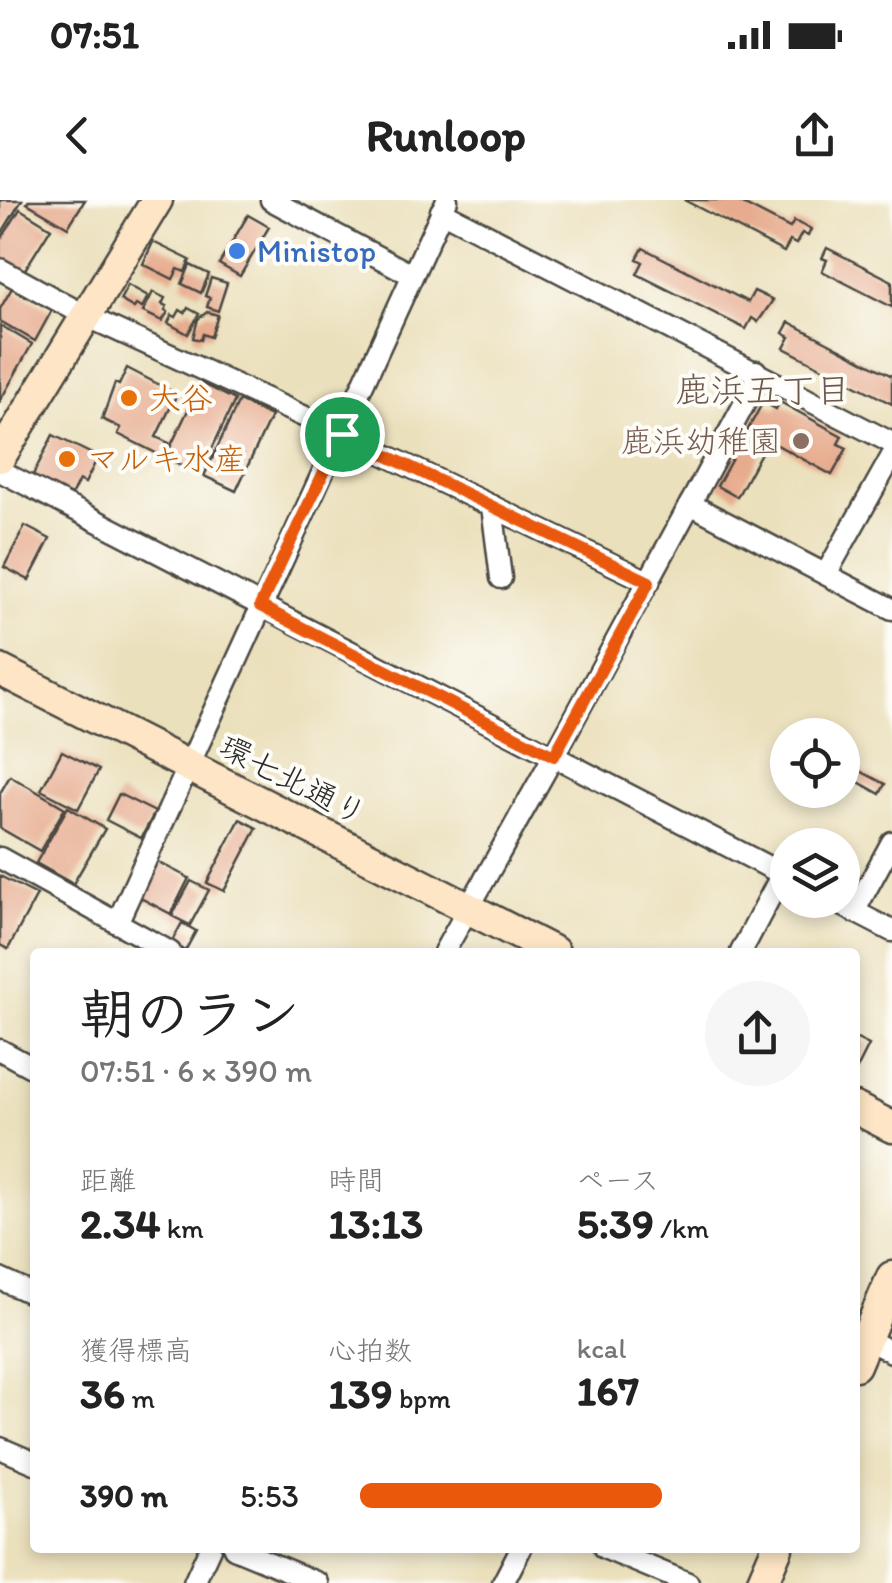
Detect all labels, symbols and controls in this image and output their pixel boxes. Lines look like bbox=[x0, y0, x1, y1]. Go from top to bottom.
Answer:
text: 07:51 bbox=[50, 12, 139, 58]
icon: back bbox=[50, 108, 105, 163]
text: Runloop bbox=[366, 108, 526, 162]
icon: share bbox=[787, 108, 842, 163]
place label: Ministop bbox=[257, 232, 376, 270]
marker: Ministop bbox=[226, 240, 248, 262]
district label: 鹿浜五丁目 bbox=[675, 369, 851, 411]
place label: 大谷 bbox=[149, 379, 213, 417]
marker: 大谷 bbox=[118, 387, 140, 409]
pin bbox=[300, 392, 385, 477]
icon: arrive bbox=[315, 407, 370, 462]
place label: 鹿浜幼稚園 bbox=[621, 422, 781, 460]
marker: 鹿浜幼稚園 bbox=[790, 430, 812, 452]
place label: マルキ水産 bbox=[87, 440, 246, 478]
marker: マルキ水産 bbox=[56, 448, 78, 470]
map controls bbox=[770, 718, 860, 918]
button: locate bbox=[770, 718, 860, 808]
street label: 環七北通り bbox=[213, 727, 373, 833]
button: layers bbox=[770, 828, 860, 918]
text: 朝のラン bbox=[80, 981, 300, 1047]
button: share bbox=[705, 981, 810, 1086]
text: 07:51 · 6 × 390 m bbox=[80, 1052, 312, 1090]
text: 距離 bbox=[80, 1163, 136, 1197]
text: 時間 bbox=[328, 1163, 384, 1197]
text: ペース bbox=[577, 1163, 659, 1197]
text: 2.34 bbox=[80, 1198, 161, 1249]
text: 13:13 bbox=[328, 1198, 423, 1249]
text: 5:39 bbox=[577, 1198, 654, 1249]
text: km bbox=[161, 1211, 204, 1245]
text: /km bbox=[654, 1211, 709, 1245]
text: kcal bbox=[577, 1331, 626, 1365]
text: 獲得標高 bbox=[80, 1333, 192, 1367]
text: 心拍数 bbox=[328, 1333, 412, 1367]
text: 167 bbox=[577, 1365, 639, 1416]
text: 36 bbox=[80, 1368, 125, 1419]
text: 139 bbox=[328, 1368, 393, 1419]
text: m bbox=[125, 1381, 155, 1415]
text: bpm bbox=[393, 1381, 451, 1415]
text: 390 m bbox=[80, 1477, 168, 1515]
text: 5:53 bbox=[240, 1477, 299, 1515]

